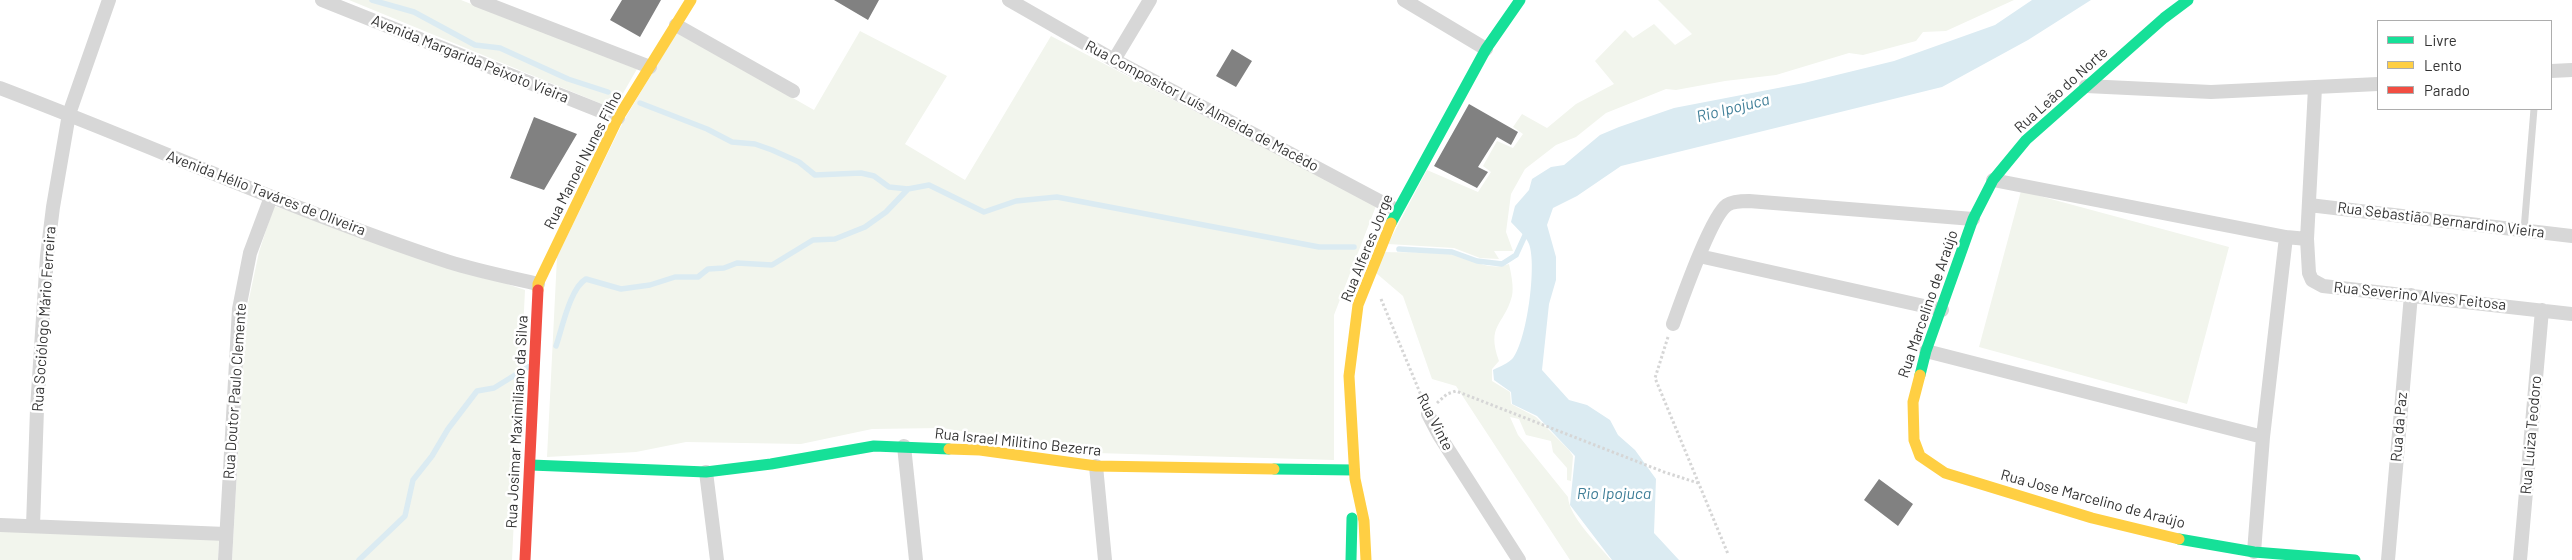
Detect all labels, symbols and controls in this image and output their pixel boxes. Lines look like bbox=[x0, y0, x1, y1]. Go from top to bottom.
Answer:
street label: Avenida Margarida Peixoto Vieira bbox=[369, 11, 571, 107]
legend bbox=[2377, 20, 2552, 110]
text: Livre bbox=[2424, 31, 2457, 49]
street label: Rua Compositor Luís Almeida de Macêdo bbox=[1082, 37, 1322, 175]
street label: Rua Leão do Norte bbox=[2011, 43, 2111, 137]
text: Lento bbox=[2424, 56, 2462, 74]
text: Parado bbox=[2424, 81, 2470, 99]
street label: Rua Manoel Nunes Filho bbox=[540, 88, 626, 232]
water label: Rio Ipojuca bbox=[1694, 90, 1772, 126]
street label: Avenida Hélio Taváres de Oliveira bbox=[164, 147, 368, 239]
street label: Rua Alferes Jorge bbox=[1337, 191, 1397, 305]
street label: Rua Sebastião Bernardino Vieira bbox=[2336, 198, 2546, 242]
street label: Rua Sociólogo Mário Ferreira bbox=[29, 226, 59, 412]
street label: Rua Marcelino de Araújo bbox=[1894, 228, 1962, 380]
street label: Rua Severino Alves Feitosa bbox=[2333, 278, 2507, 314]
street label: Rua Doutor Paulo Clemente bbox=[220, 302, 250, 480]
street label: Rua Josimar Maximiliano da Silva bbox=[502, 315, 532, 529]
street label: Rua Luiza Teodoro bbox=[2517, 375, 2545, 495]
street label: Rua Vinte bbox=[1413, 390, 1457, 454]
street label: Rua da Paz bbox=[2387, 391, 2411, 463]
street label: Rua Israel Militino Bezerra bbox=[934, 424, 1102, 460]
street label: Rua Jose Marcelino de Araújo bbox=[1999, 466, 2187, 532]
water label: Rio Ipojuca bbox=[1577, 484, 1651, 504]

